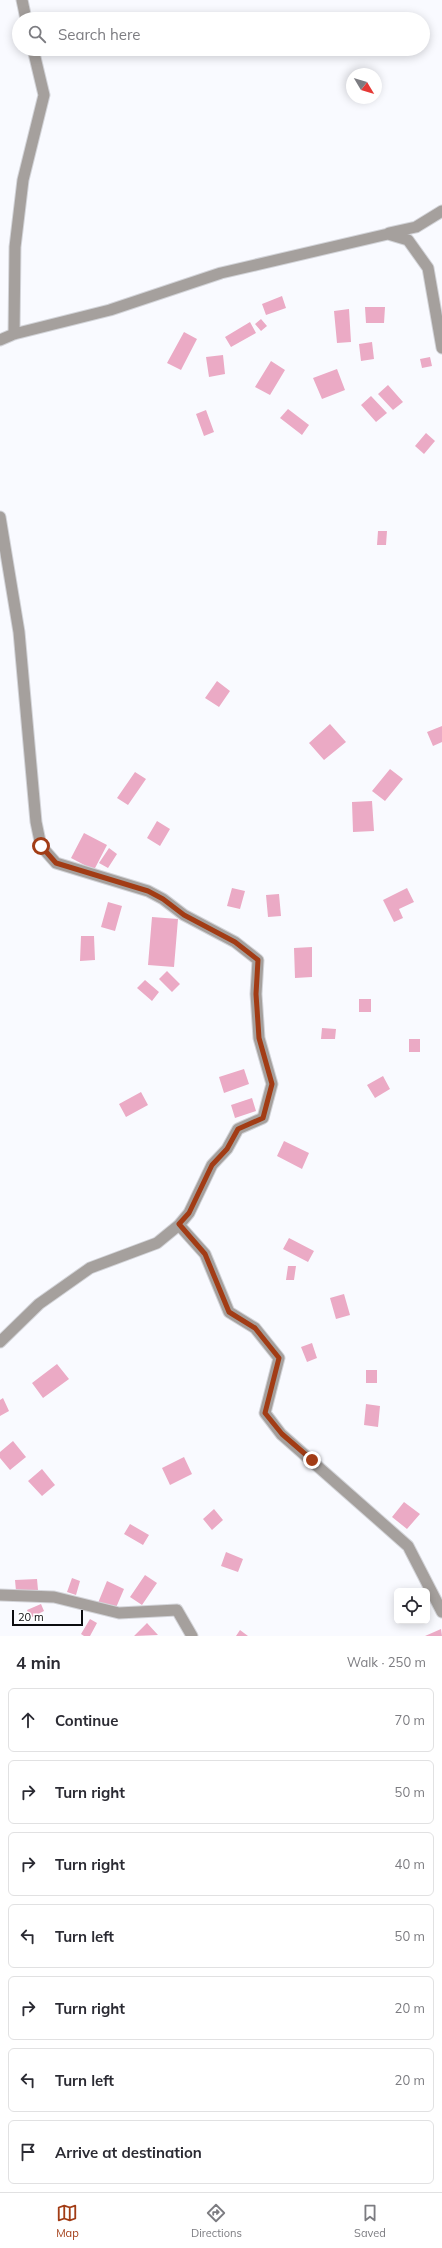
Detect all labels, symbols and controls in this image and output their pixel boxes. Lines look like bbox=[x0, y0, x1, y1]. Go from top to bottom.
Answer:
search box bbox=[12, 12, 430, 56]
icon: search bbox=[26, 23, 48, 45]
text: Search here bbox=[58, 25, 140, 44]
north arrow bbox=[346, 68, 382, 104]
route start bbox=[32, 837, 50, 855]
route end bbox=[303, 1451, 321, 1469]
map controls bbox=[394, 1588, 430, 1624]
button: locate bbox=[394, 1588, 430, 1624]
scale bar bbox=[12, 1608, 83, 1627]
text: 20 m bbox=[18, 1610, 44, 1624]
text: 4 min bbox=[16, 1652, 61, 1673]
text: Walk · 250 m bbox=[347, 1654, 426, 1670]
icon: ahead bbox=[17, 1709, 39, 1731]
text: Continue bbox=[55, 1711, 118, 1730]
text: 70 m bbox=[395, 1712, 425, 1728]
icon: right bbox=[17, 1781, 39, 1803]
text: Turn right bbox=[55, 1783, 125, 1802]
text: 50 m bbox=[395, 1784, 425, 1800]
icon: right bbox=[17, 1853, 39, 1875]
text: Turn right bbox=[55, 1855, 125, 1874]
text: 40 m bbox=[395, 1856, 425, 1872]
icon: left bbox=[17, 1925, 39, 1947]
text: Turn left bbox=[55, 1927, 114, 1946]
text: 50 m bbox=[395, 1928, 425, 1944]
icon: right bbox=[17, 1997, 39, 2019]
text: Turn right bbox=[55, 1999, 125, 2018]
text: 20 m bbox=[395, 2000, 425, 2016]
icon: left bbox=[17, 2069, 39, 2091]
text: Turn left bbox=[55, 2071, 114, 2090]
text: 20 m bbox=[395, 2072, 425, 2088]
icon: arrive bbox=[17, 2141, 39, 2163]
text: Arrive at destination bbox=[55, 2143, 202, 2162]
tab: Map bbox=[56, 2202, 79, 2240]
tab: Directions bbox=[191, 2202, 242, 2240]
tab: Saved bbox=[354, 2202, 386, 2240]

